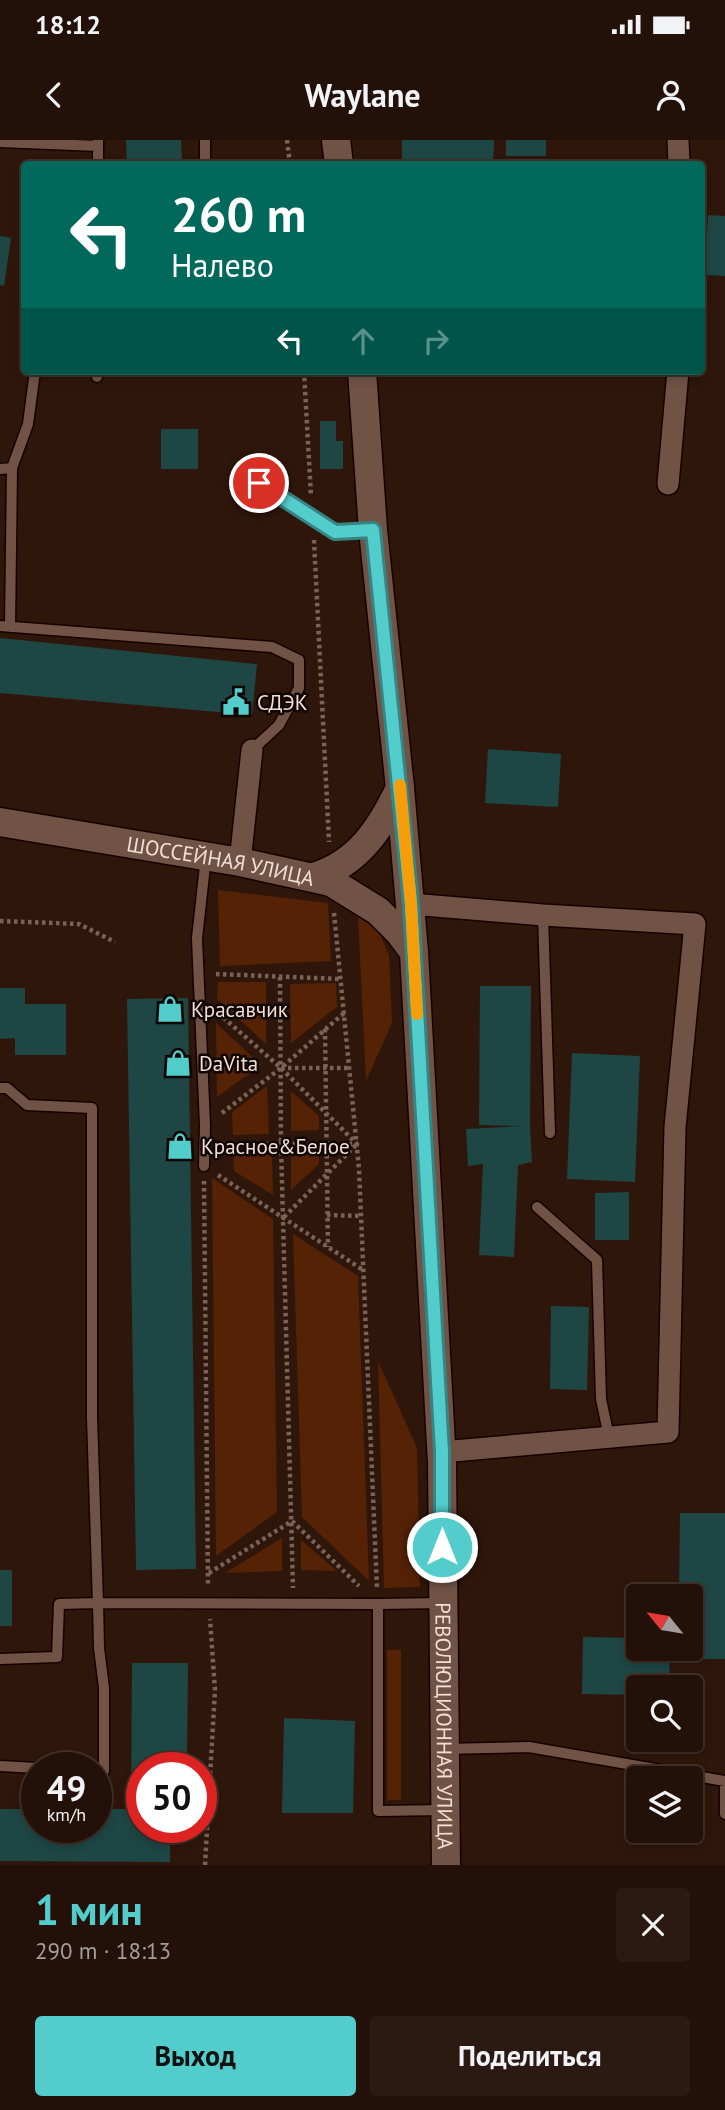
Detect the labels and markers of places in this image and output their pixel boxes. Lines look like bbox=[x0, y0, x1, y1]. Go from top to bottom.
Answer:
pin bbox=[229, 453, 289, 513]
public building icon: СДЭК bbox=[221, 687, 251, 717]
place label: СДЭК bbox=[257, 689, 308, 716]
shop icon: Красавчик bbox=[155, 994, 185, 1024]
place label: Красавчик bbox=[191, 996, 288, 1023]
shop icon: DaVita bbox=[163, 1048, 193, 1078]
place label: DaVita bbox=[199, 1050, 258, 1077]
shop icon: Красное&Белое bbox=[165, 1131, 195, 1161]
place label: Красное&Белое bbox=[201, 1133, 350, 1160]

